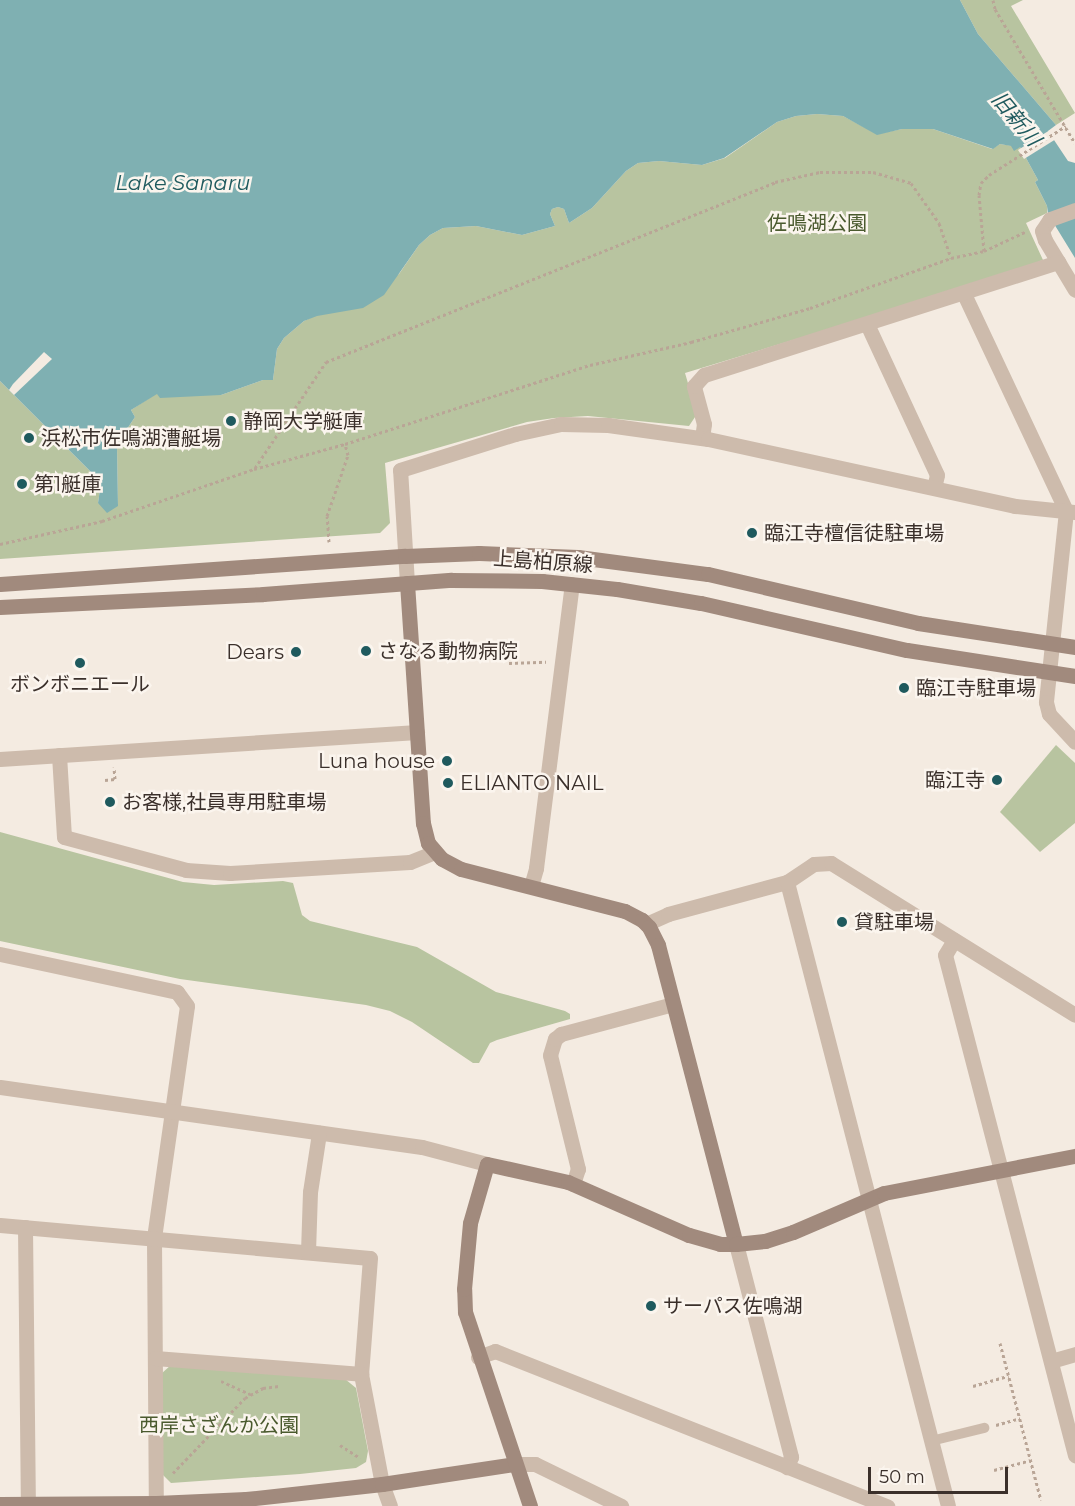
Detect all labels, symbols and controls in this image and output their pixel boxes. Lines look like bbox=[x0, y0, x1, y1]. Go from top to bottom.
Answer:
water label: 旧新川 bbox=[986, 87, 1046, 151]
water label: Lake Sanaru bbox=[116, 170, 250, 196]
park label: 佐鳴湖公園 bbox=[767, 211, 867, 235]
place label: 静岡大学艇庫 bbox=[243, 409, 363, 433]
marker: 静岡大学艇庫 bbox=[224, 414, 238, 428]
place label: 浜松市佐鳴湖漕艇場 bbox=[41, 426, 221, 450]
marker: 浜松市佐鳴湖漕艇場 bbox=[22, 431, 36, 445]
place label: 第1艇庫 bbox=[34, 472, 101, 496]
marker: 第1艇庫 bbox=[15, 477, 29, 491]
place label: 臨江寺檀信徒駐車場 bbox=[764, 521, 944, 545]
marker: 臨江寺檀信徒駐車場 bbox=[745, 526, 759, 540]
street label: 上島柏原線 bbox=[492, 547, 594, 577]
place label: さなる動物病院 bbox=[378, 639, 518, 663]
place label: Dears bbox=[226, 640, 284, 664]
marker: さなる動物病院 bbox=[359, 644, 373, 658]
marker: Dears bbox=[289, 645, 303, 659]
marker: ボンボニエール bbox=[73, 656, 87, 670]
place label: ボンボニエール bbox=[10, 672, 150, 696]
place label: 臨江寺駐車場 bbox=[916, 676, 1036, 700]
marker: 臨江寺駐車場 bbox=[897, 681, 911, 695]
place label: Luna house bbox=[318, 749, 435, 773]
marker: Luna house bbox=[440, 754, 454, 768]
place label: 臨江寺 bbox=[925, 768, 985, 792]
place label: ELIANTO NAIL bbox=[460, 771, 604, 795]
marker: 臨江寺 bbox=[990, 773, 1004, 787]
marker: ELIANTO NAIL bbox=[441, 776, 455, 790]
place label: お客様,社員専用駐車場 bbox=[122, 790, 326, 814]
marker: お客様,社員専用駐車場 bbox=[103, 795, 117, 809]
place label: 貸駐車場 bbox=[854, 910, 934, 934]
marker: 貸駐車場 bbox=[835, 915, 849, 929]
place label: サーパス佐鳴湖 bbox=[663, 1294, 803, 1318]
marker: サーパス佐鳴湖 bbox=[644, 1299, 658, 1313]
park label: 西岸さざんか公園 bbox=[139, 1413, 299, 1437]
scale bar bbox=[871, 1455, 1010, 1493]
text: 50 m bbox=[879, 1466, 925, 1488]

